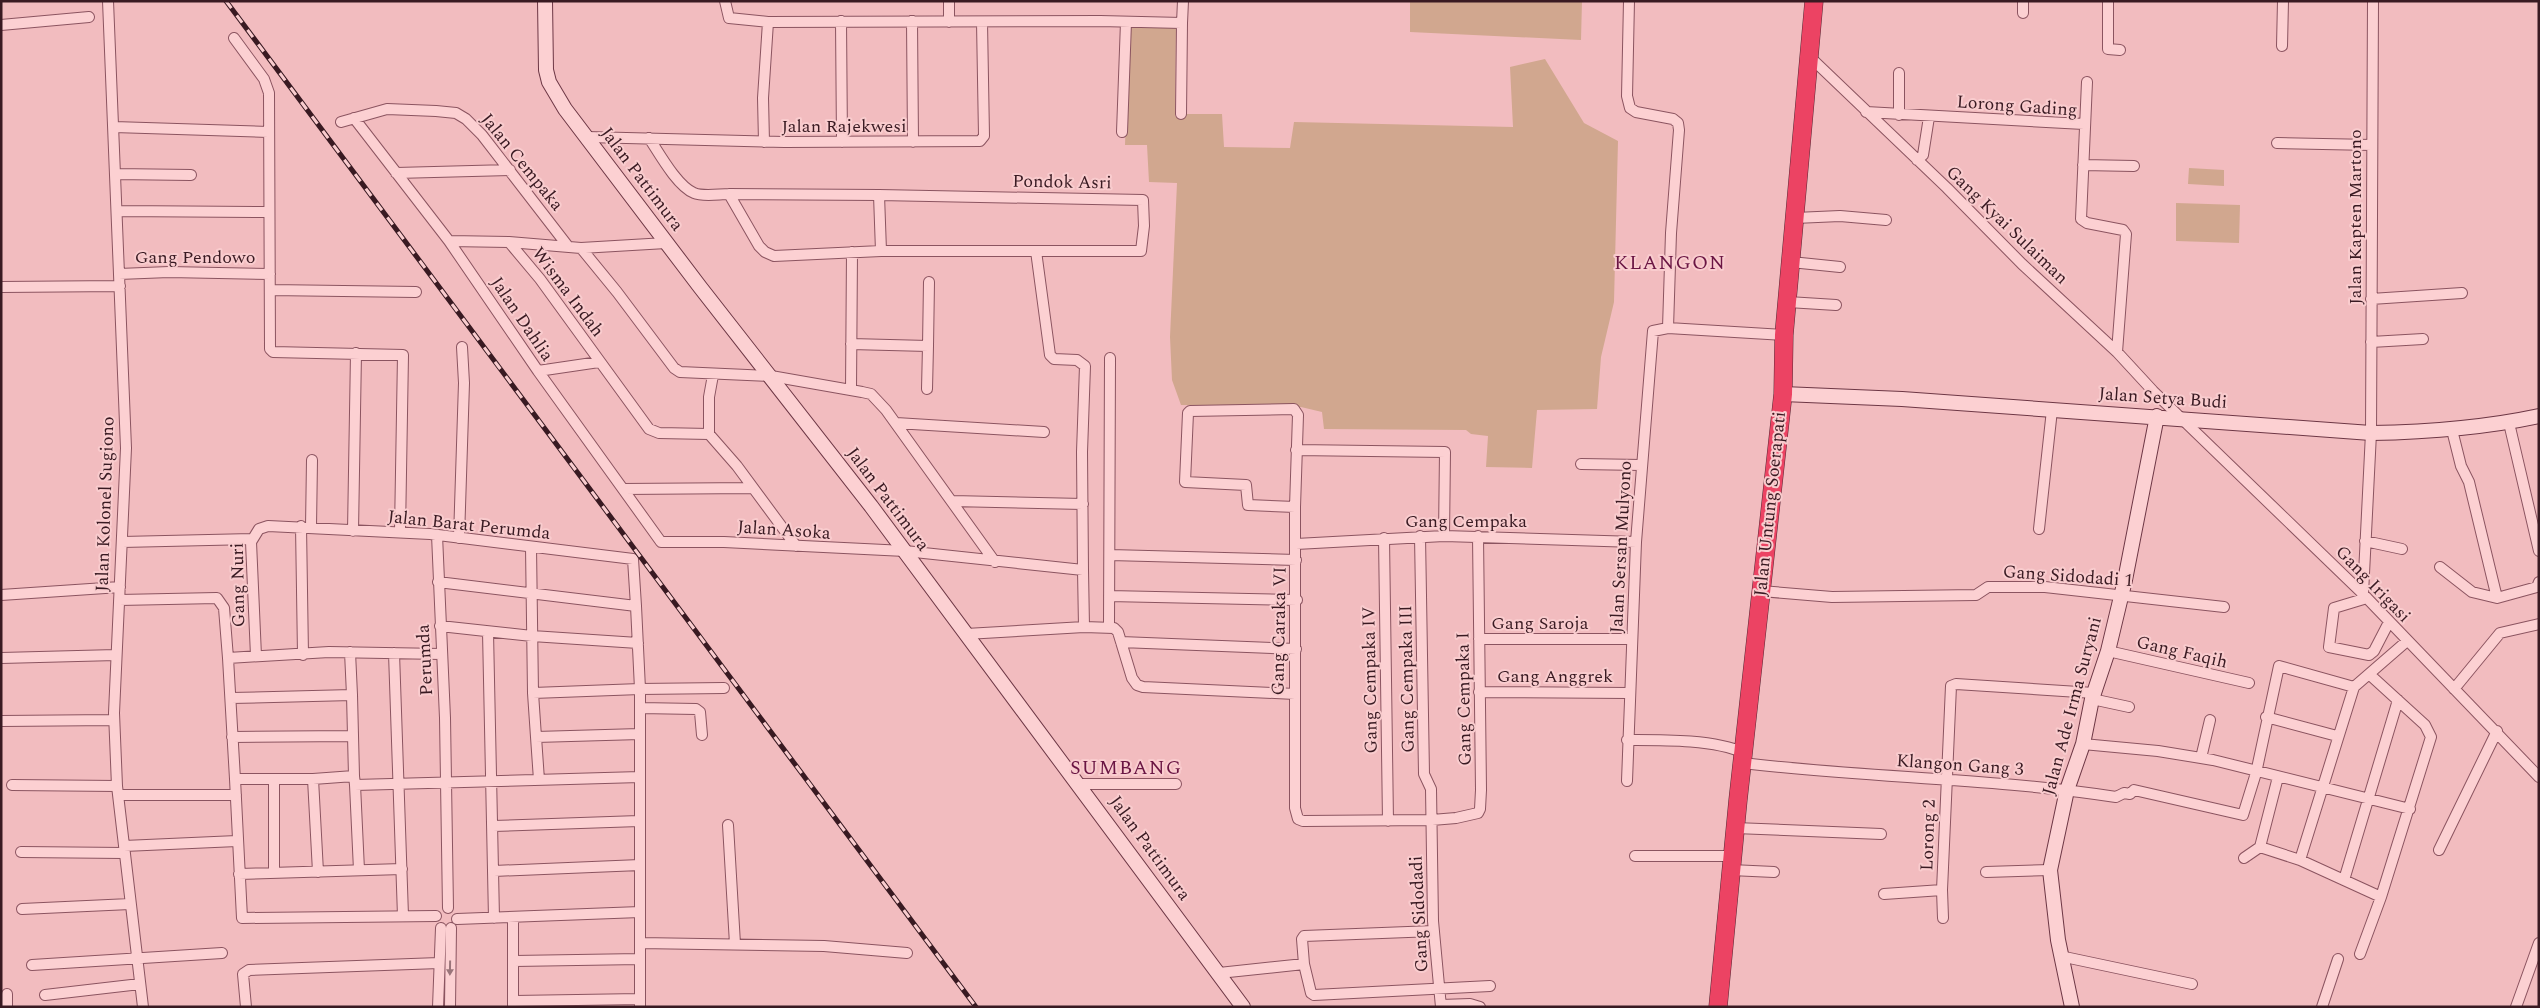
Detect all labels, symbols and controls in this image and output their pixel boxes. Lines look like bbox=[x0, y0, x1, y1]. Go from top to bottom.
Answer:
street label: Lorong Gading bbox=[1956, 88, 2078, 124]
street label: Jalan Cempaka bbox=[474, 107, 570, 217]
street label: Jalan Rajekwesi bbox=[781, 113, 907, 140]
street label: Jalan Pattimura bbox=[594, 121, 690, 237]
street label: Jalan Kapten Martono bbox=[2342, 129, 2369, 305]
street label: Gang Kyai Sulaiman bbox=[1940, 159, 2074, 291]
street label: Pondok Asri bbox=[1012, 168, 1112, 196]
street label: Wisma Indah bbox=[525, 241, 611, 343]
street label: Gang Pendowo bbox=[135, 244, 255, 271]
district label: KLANGON bbox=[1614, 248, 1726, 278]
street label: Jalan Dahlia bbox=[484, 271, 560, 367]
street label: Jalan Setya Budi bbox=[2098, 380, 2228, 416]
street label: Jalan Untung Soerapati bbox=[1747, 410, 1793, 598]
street label: Jalan Kolonel Sugiono bbox=[88, 416, 122, 592]
street label: Jalan Pattimura bbox=[840, 441, 936, 557]
street label: Jalan Sersan Mulyono bbox=[1603, 460, 1639, 634]
street label: Jalan Barat Perumda bbox=[386, 503, 552, 547]
street label: Gang Cempaka bbox=[1405, 508, 1527, 535]
street label: Jalan Asoka bbox=[736, 513, 832, 547]
street label: Gang Irigasi bbox=[2329, 539, 2417, 629]
street label: Gang Nuri bbox=[224, 542, 252, 628]
street label: Gang Sidodadi 1 bbox=[2002, 558, 2134, 594]
street label: Gang Caraka VI bbox=[1264, 566, 1294, 696]
street label: Gang Cempaka III bbox=[1392, 605, 1422, 753]
street label: Gang Cempaka IV bbox=[1355, 606, 1385, 754]
street label: Gang Saroja bbox=[1491, 610, 1589, 637]
street label: Jalan Ade Irma Suryani bbox=[2035, 614, 2109, 798]
street label: Perumda bbox=[410, 623, 440, 696]
street label: Gang Faqih bbox=[2134, 628, 2230, 676]
street label: Gang Cempaka I bbox=[1449, 632, 1479, 766]
street label: Gang Anggrek bbox=[1497, 663, 1613, 690]
street label: Klangon Gang 3 bbox=[1895, 747, 2025, 783]
district label: SUMBANG bbox=[1070, 753, 1182, 783]
street label: Jalan Pattimura bbox=[1103, 790, 1198, 906]
street label: Lorong 2 bbox=[1913, 799, 1943, 871]
street label: Gang Sidodadi bbox=[1402, 855, 1436, 973]
one-way arrow bbox=[446, 960, 454, 976]

